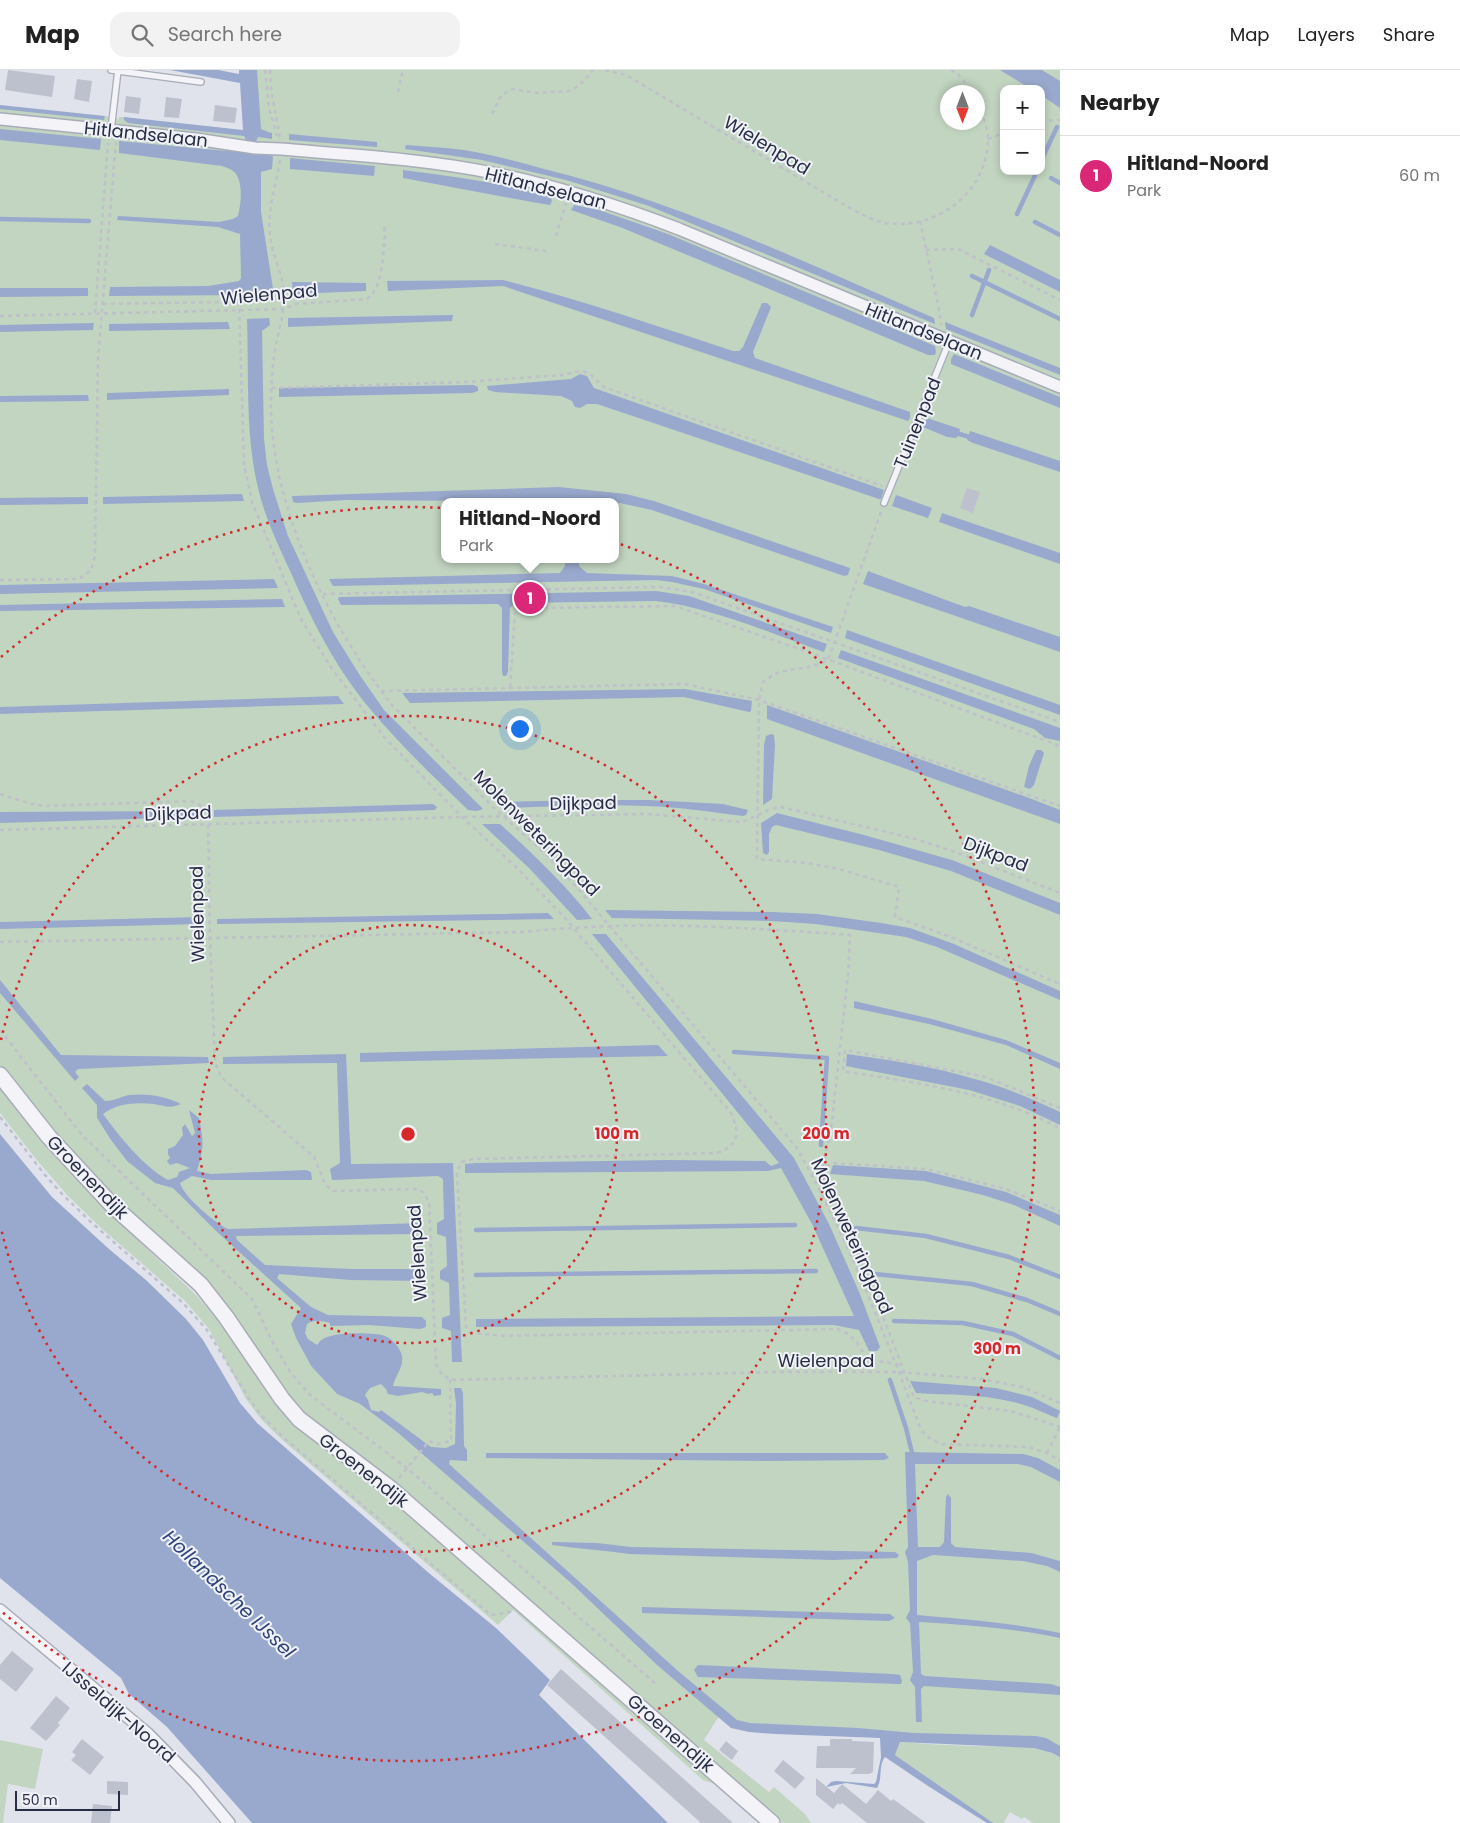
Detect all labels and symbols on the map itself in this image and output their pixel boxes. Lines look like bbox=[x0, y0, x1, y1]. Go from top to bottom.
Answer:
north arrow bbox=[940, 85, 985, 130]
street label: Wielenpad bbox=[719, 109, 815, 181]
street label: Hitlandselaan bbox=[83, 115, 209, 153]
street label: Hitlandselaan bbox=[483, 161, 609, 215]
street label: Wielenpad bbox=[220, 277, 318, 311]
street label: Hitlandselaan bbox=[862, 296, 986, 366]
street label: Tuinenpad bbox=[887, 374, 947, 472]
pin: 1 bbox=[514, 579, 546, 617]
your location bbox=[507, 716, 533, 742]
street label: Molenweteringpad bbox=[468, 764, 606, 902]
street label: Dijkpad bbox=[549, 790, 617, 816]
street label: Dijkpad bbox=[144, 799, 212, 827]
street label: Dijkpad bbox=[960, 830, 1032, 878]
street label: Wielenpad bbox=[184, 865, 210, 963]
text: 100 m bbox=[595, 1123, 639, 1144]
text: 200 m bbox=[802, 1123, 850, 1144]
centre of rings bbox=[399, 1125, 417, 1143]
street label: Groenendijk bbox=[42, 1129, 135, 1225]
street label: Molenweteringpad bbox=[805, 1154, 899, 1318]
street label: Wielenpad bbox=[401, 1204, 433, 1302]
text: 300 m bbox=[973, 1338, 1021, 1359]
street label: Wielenpad bbox=[778, 1348, 874, 1373]
street label: Groenendijk bbox=[314, 1427, 415, 1514]
water label: Hollandsche IJssel bbox=[157, 1524, 301, 1665]
street label: IJsseldijk-Noord bbox=[57, 1656, 181, 1768]
street label: Groenendijk bbox=[622, 1688, 720, 1778]
scale bar bbox=[15, 1788, 120, 1811]

